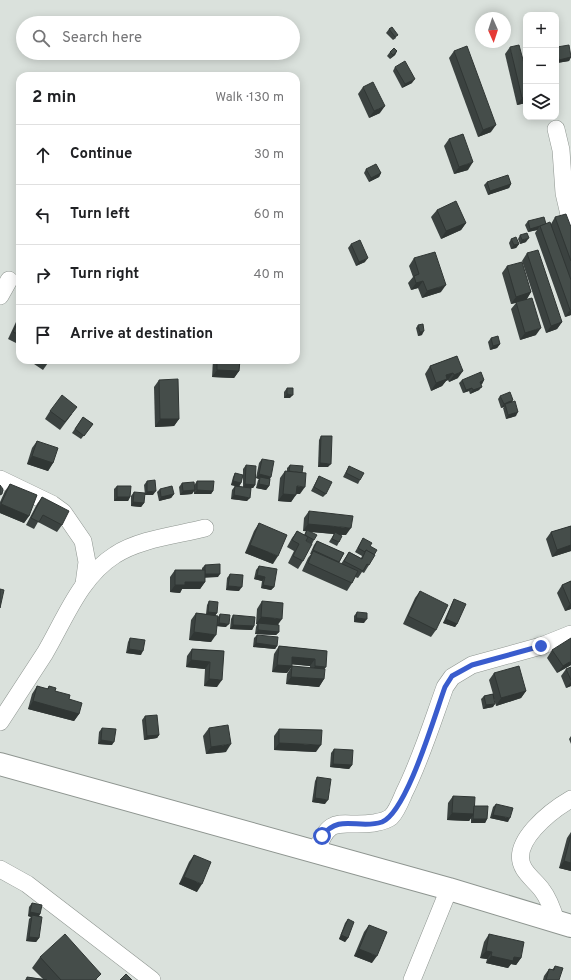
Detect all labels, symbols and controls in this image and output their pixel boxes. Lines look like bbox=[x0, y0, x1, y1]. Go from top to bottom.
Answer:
north arrow bbox=[475, 12, 511, 48]
map controls bbox=[523, 12, 559, 120]
button: + bbox=[523, 12, 559, 48]
search box bbox=[16, 16, 300, 60]
icon: search bbox=[30, 27, 52, 49]
text: Search here bbox=[62, 29, 142, 48]
button: − bbox=[523, 48, 559, 84]
button: layers bbox=[523, 84, 559, 120]
text: 2 min bbox=[32, 87, 76, 109]
text: Walk · 130 m bbox=[215, 90, 284, 106]
icon: ahead bbox=[32, 144, 54, 166]
text: Continue bbox=[70, 145, 132, 164]
text: 30 m bbox=[254, 147, 284, 163]
icon: left bbox=[32, 204, 54, 226]
text: Turn left bbox=[70, 205, 130, 224]
text: 60 m bbox=[254, 207, 284, 223]
icon: right bbox=[32, 264, 54, 286]
text: Turn right bbox=[70, 265, 139, 284]
text: 40 m bbox=[254, 267, 284, 283]
icon: arrive bbox=[32, 324, 54, 346]
text: Arrive at destination bbox=[70, 325, 213, 344]
route end bbox=[532, 637, 550, 655]
route start bbox=[313, 827, 331, 845]

